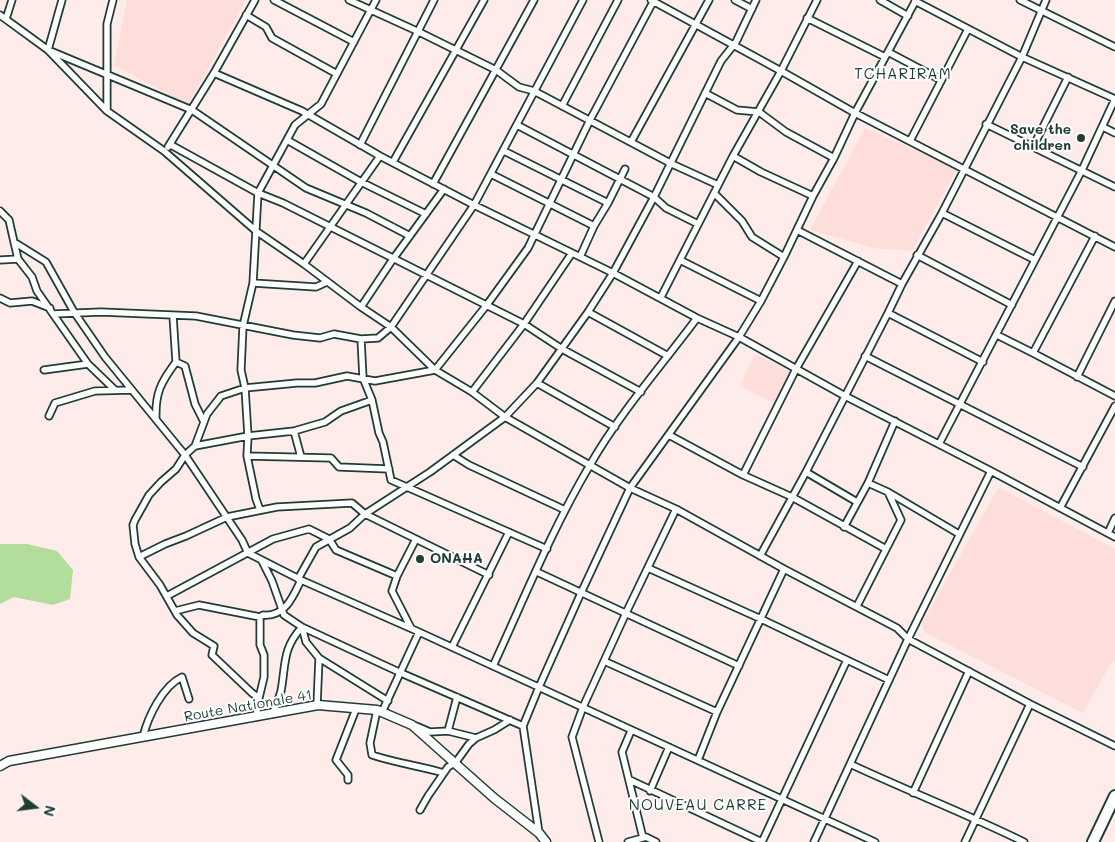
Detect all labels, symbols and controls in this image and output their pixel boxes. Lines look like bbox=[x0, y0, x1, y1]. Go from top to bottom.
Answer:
district label: TCHARIRAM bbox=[853, 65, 953, 83]
place label: Save the children bbox=[1010, 122, 1071, 154]
marker: Save the children bbox=[1075, 132, 1087, 144]
place label: ONAHA bbox=[430, 551, 483, 567]
marker: ONAHA bbox=[414, 553, 426, 565]
street label: Route Nationale 41 bbox=[183, 686, 313, 726]
north arrow bbox=[10, 782, 60, 832]
district label: NOUVEAU CARRE bbox=[627, 796, 769, 814]
text: N bbox=[39, 803, 61, 819]

